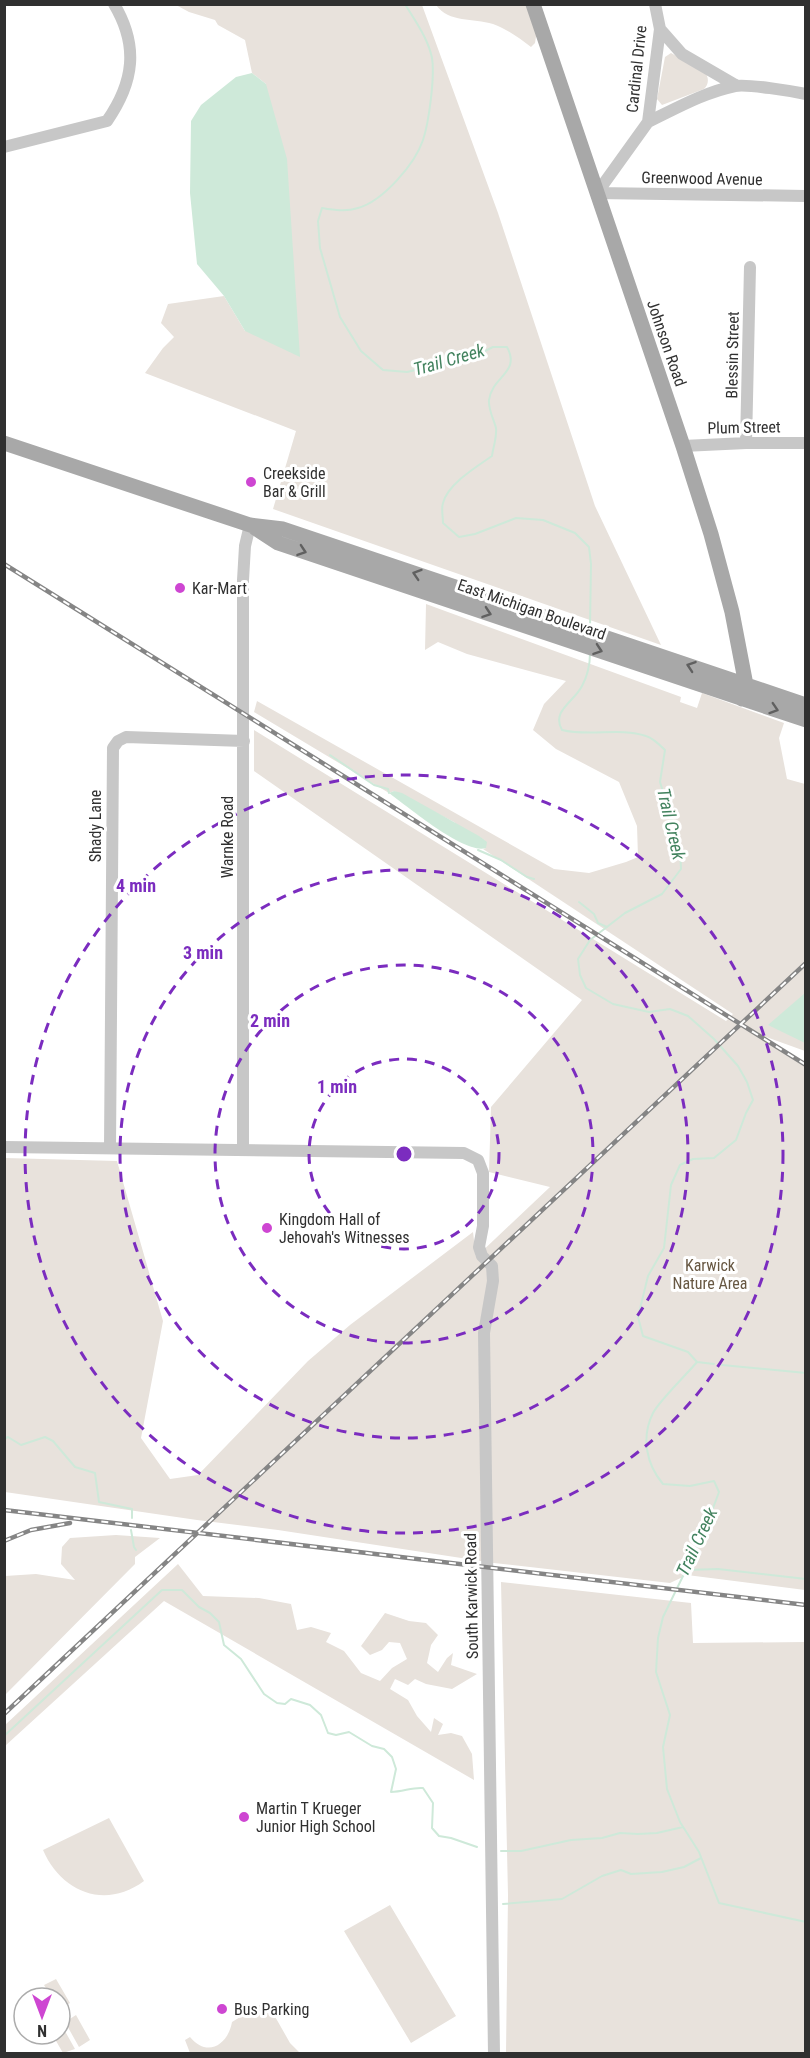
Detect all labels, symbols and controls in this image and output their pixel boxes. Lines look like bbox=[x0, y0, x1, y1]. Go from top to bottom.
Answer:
street label: Cardinal Drive bbox=[622, 24, 651, 114]
street label: Greenwood Avenue bbox=[641, 168, 763, 189]
street label: Johnson Road bbox=[643, 297, 690, 389]
street label: Blessin Street bbox=[722, 311, 743, 399]
water label: Trail Creek bbox=[411, 339, 488, 380]
street label: Plum Street bbox=[707, 417, 781, 438]
place label: Creekside Bar & Grill bbox=[263, 464, 326, 501]
marker: Creekside Bar & Grill bbox=[244, 475, 258, 489]
one-way arrow bbox=[296, 544, 307, 556]
one-way arrow bbox=[412, 569, 423, 581]
street label: East Michigan Boulevard bbox=[455, 575, 608, 644]
place label: Kar-Mart bbox=[192, 579, 247, 598]
marker: Kar-Mart bbox=[173, 581, 187, 595]
one-way arrow bbox=[481, 605, 492, 618]
one-way arrow bbox=[592, 643, 603, 656]
one-way arrow bbox=[686, 660, 697, 673]
one-way arrow bbox=[768, 702, 779, 715]
water label: Trail Creek bbox=[653, 786, 690, 863]
street label: Shady Lane bbox=[86, 790, 105, 862]
street label: Warnke Road bbox=[218, 796, 237, 878]
text: 4 min bbox=[116, 875, 156, 896]
text: 3 min bbox=[183, 942, 223, 963]
text: 2 min bbox=[250, 1010, 290, 1031]
text: 1 min bbox=[317, 1076, 357, 1097]
centre of rings bbox=[394, 1144, 414, 1164]
place label: Kingdom Hall of Jehovah's Witnesses bbox=[279, 1210, 410, 1247]
marker: Kingdom Hall of Jehovah's Witnesses bbox=[260, 1221, 274, 1235]
park label: Karwick Nature Area bbox=[672, 1256, 748, 1293]
water label: Trail Creek bbox=[672, 1503, 722, 1579]
street label: South Karwick Road bbox=[461, 1533, 482, 1659]
place label: Martin T Krueger Junior High School bbox=[256, 1799, 376, 1836]
marker: Martin T Krueger Junior High School bbox=[237, 1810, 251, 1824]
north arrow bbox=[12, 1986, 72, 2046]
place label: Bus Parking bbox=[234, 2000, 309, 2019]
marker: Bus Parking bbox=[215, 2002, 229, 2016]
text: N bbox=[37, 2021, 47, 2040]

